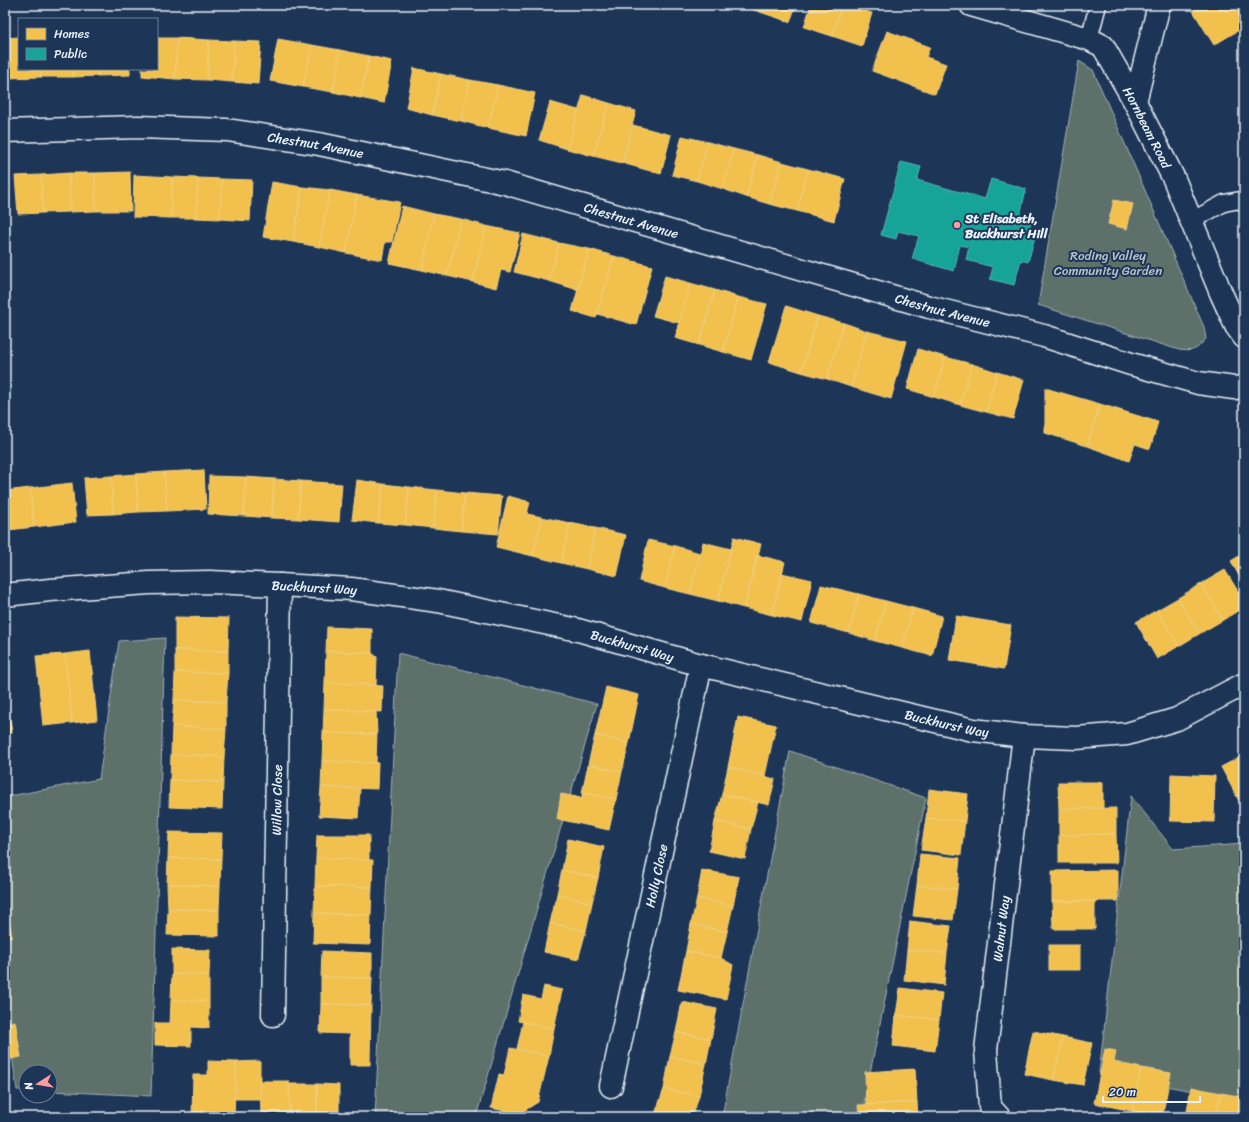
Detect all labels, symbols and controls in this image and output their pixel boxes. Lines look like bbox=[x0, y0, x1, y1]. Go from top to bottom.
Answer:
legend bbox=[18, 18, 158, 70]
text: Homes bbox=[54, 23, 90, 45]
text: Public bbox=[54, 43, 87, 65]
street label: Hornbeam Road bbox=[1117, 82, 1179, 173]
street label: Chestnut Avenue bbox=[266, 125, 366, 165]
street label: Chestnut Avenue bbox=[581, 195, 682, 245]
place label: St Elisabeth, Buckhurst Hill bbox=[964, 207, 1049, 245]
marker: St Elisabeth, Buckhurst Hill bbox=[952, 220, 962, 230]
park label: Roding Valley Community Garden bbox=[1054, 244, 1162, 282]
street label: Chestnut Avenue bbox=[892, 286, 993, 334]
street label: Buckhurst Way bbox=[271, 573, 359, 601]
street label: Buckhurst Way bbox=[588, 623, 677, 668]
street label: Buckhurst Way bbox=[902, 703, 990, 743]
street label: Willow Close bbox=[264, 764, 289, 836]
street label: Holly Close bbox=[638, 842, 674, 910]
street label: Walnut Way bbox=[985, 894, 1016, 963]
north arrow bbox=[18, 1064, 58, 1104]
scale bar bbox=[1103, 1078, 1200, 1104]
text: N bbox=[19, 1080, 39, 1093]
text: 20 m bbox=[1109, 1081, 1136, 1103]

